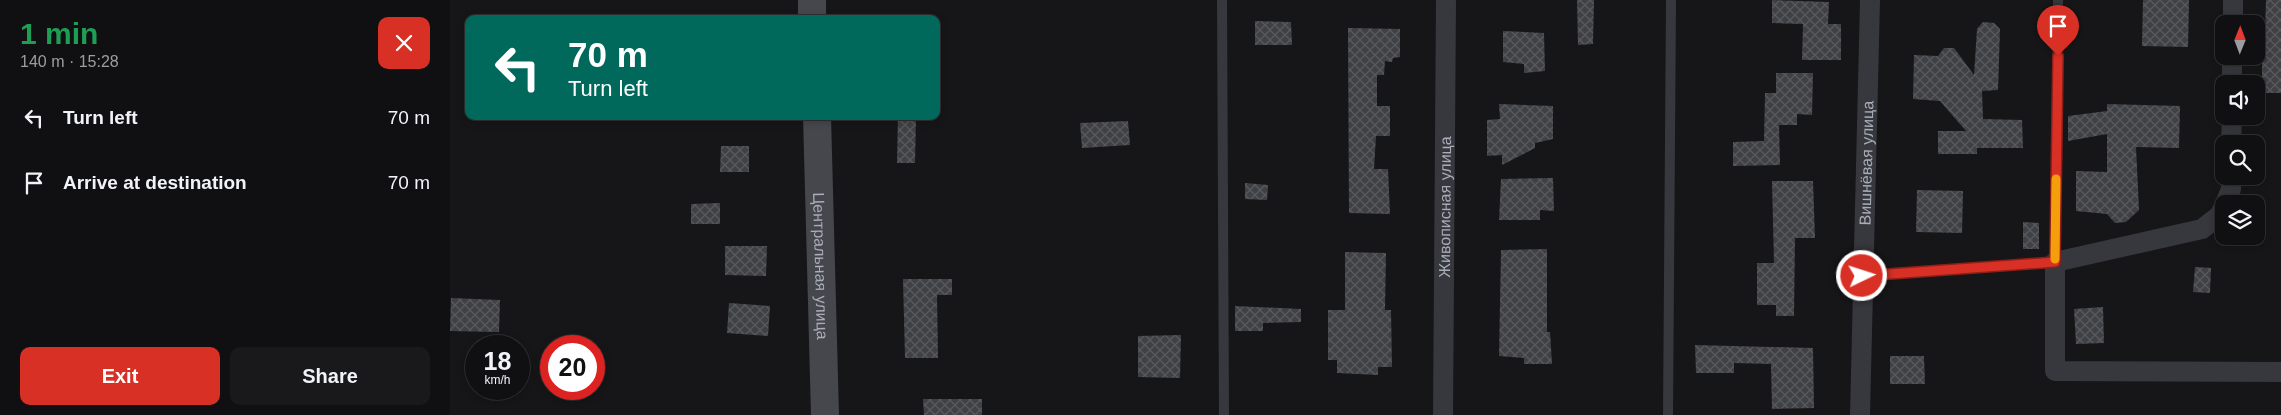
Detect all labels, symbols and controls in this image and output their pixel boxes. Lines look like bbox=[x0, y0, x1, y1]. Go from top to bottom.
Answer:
pin bbox=[2037, 5, 2079, 56]
icon: arrive bbox=[2044, 12, 2072, 40]
north arrow bbox=[2215, 15, 2265, 65]
map controls bbox=[2215, 15, 2265, 245]
text: 1 min bbox=[20, 17, 98, 50]
button: close bbox=[378, 17, 430, 69]
icon: left bbox=[485, 35, 550, 100]
text: 70 m bbox=[568, 35, 648, 74]
text: 140 m · 15:28 bbox=[20, 53, 119, 70]
button: sound bbox=[2215, 75, 2265, 125]
text: Turn left bbox=[568, 76, 648, 101]
street label: Вишнёвая улица bbox=[1856, 101, 1876, 226]
icon: left bbox=[20, 104, 48, 132]
text: Turn left bbox=[63, 107, 138, 128]
text: 70 m bbox=[388, 107, 430, 128]
button: search bbox=[2215, 135, 2265, 185]
street label: Живописная улица bbox=[1435, 136, 1454, 278]
icon: arrive bbox=[20, 169, 48, 197]
text: Arrive at destination bbox=[63, 172, 247, 193]
text: 70 m bbox=[388, 172, 430, 193]
street label: Центральная улица bbox=[811, 192, 831, 340]
button: layers bbox=[2215, 195, 2265, 245]
position arrow bbox=[1835, 249, 1887, 301]
speed limit sign: 20 bbox=[540, 335, 605, 400]
button: Exit bbox=[20, 347, 220, 405]
button: Share bbox=[230, 347, 430, 405]
text: 18 bbox=[484, 347, 511, 375]
text: km/h bbox=[484, 373, 511, 387]

